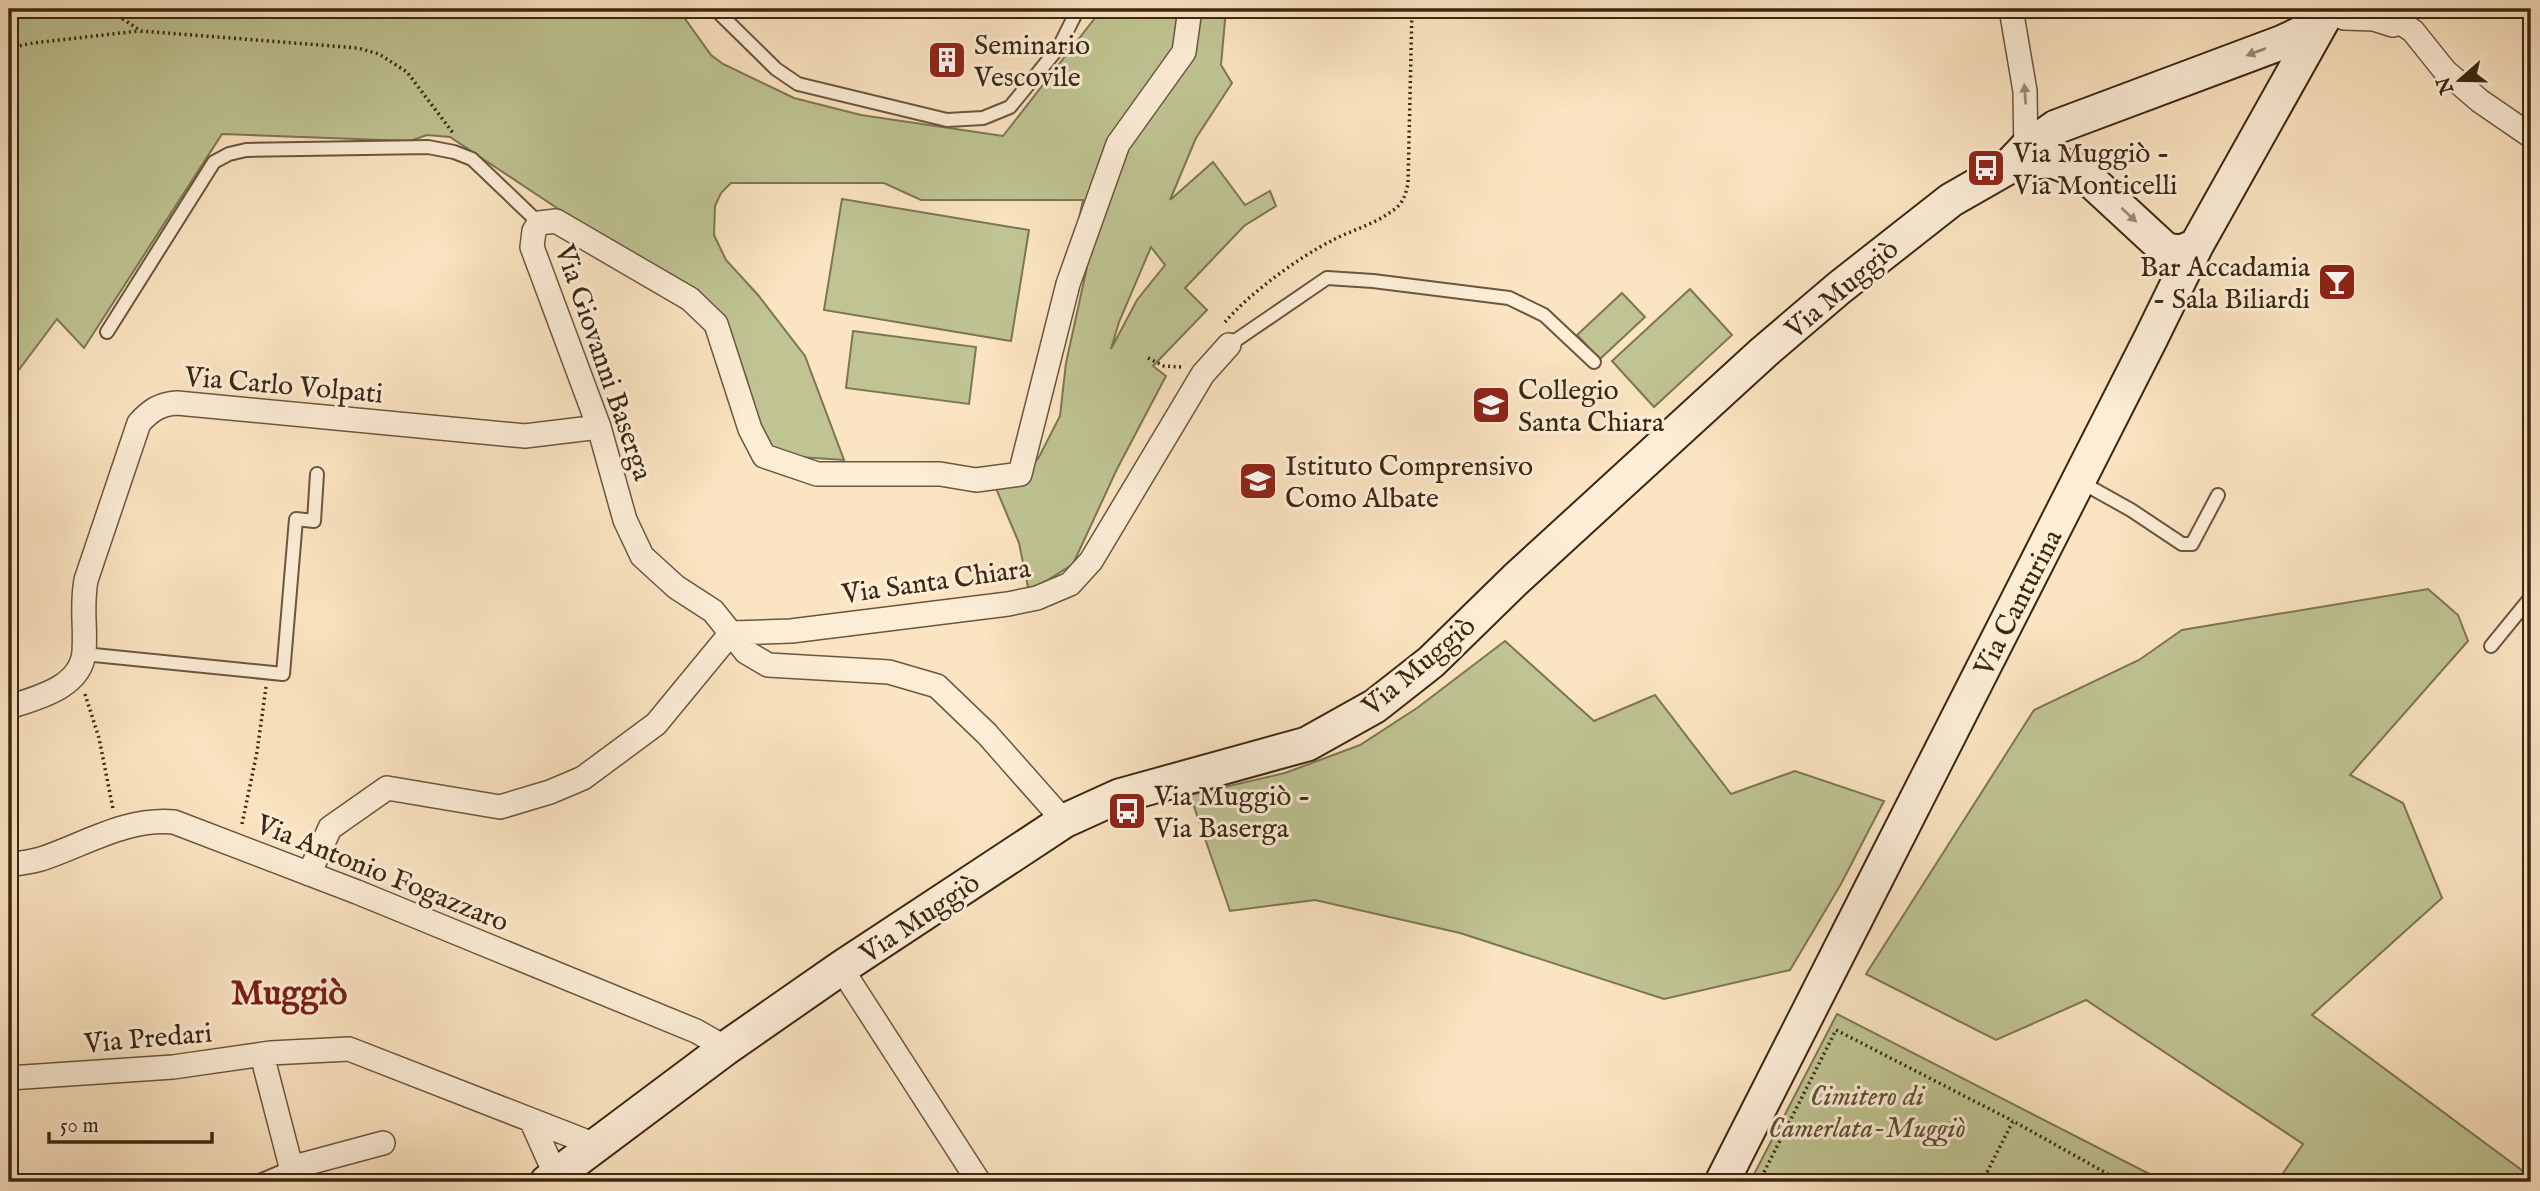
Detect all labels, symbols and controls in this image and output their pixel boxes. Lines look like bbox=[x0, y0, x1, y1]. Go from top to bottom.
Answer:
place label: Seminario Vescovile bbox=[973, 29, 1090, 96]
building icon: Seminario Vescovile bbox=[926, 39, 968, 81]
north arrow bbox=[2424, 46, 2494, 116]
one-way arrow bbox=[2246, 47, 2267, 58]
text: N bbox=[2432, 73, 2460, 98]
one-way arrow bbox=[2019, 83, 2030, 105]
place label: Via Muggiò - Via Monticelli bbox=[2012, 137, 2178, 204]
bus stop icon: Via Muggiò - Via Monticelli bbox=[1965, 147, 2007, 189]
one-way arrow bbox=[2120, 207, 2137, 223]
street label: Via Muggiò bbox=[1778, 232, 1906, 348]
street label: Via Giovanni Baserga bbox=[546, 239, 660, 486]
place label: Bar Accadamia - Sala Biliardi bbox=[2140, 251, 2311, 318]
bar icon: Bar Accadamia - Sala Biliardi bbox=[2316, 261, 2358, 303]
street label: Via Carlo Volpati bbox=[182, 360, 384, 413]
place label: Collegio Santa Chiara bbox=[1518, 374, 1665, 441]
school or university icon: Collegio Santa Chiara bbox=[1470, 384, 1512, 426]
place label: Istituto Comprensivo Como Albate bbox=[1285, 450, 1533, 517]
school or university icon: Istituto Comprensivo Como Albate bbox=[1237, 460, 1279, 502]
street label: Via Canturina bbox=[1967, 523, 2072, 683]
street label: Via Santa Chiara bbox=[839, 552, 1034, 613]
street label: Via Muggiò bbox=[1355, 609, 1483, 725]
place label: Via Muggiò - Via Baserga bbox=[1153, 780, 1310, 847]
bus stop icon: Via Muggiò - Via Baserga bbox=[1106, 790, 1148, 832]
street label: Via Antonio Fogazzaro bbox=[250, 807, 513, 941]
street label: Via Muggiò bbox=[853, 866, 987, 973]
district label: Muggiò bbox=[231, 972, 347, 1017]
street label: Via Predari bbox=[82, 1016, 214, 1063]
park label: Cimitero di Camerlata-Muggiò bbox=[1768, 1080, 1966, 1147]
scale bar bbox=[49, 1100, 212, 1144]
text: 50 m bbox=[60, 1113, 99, 1140]

